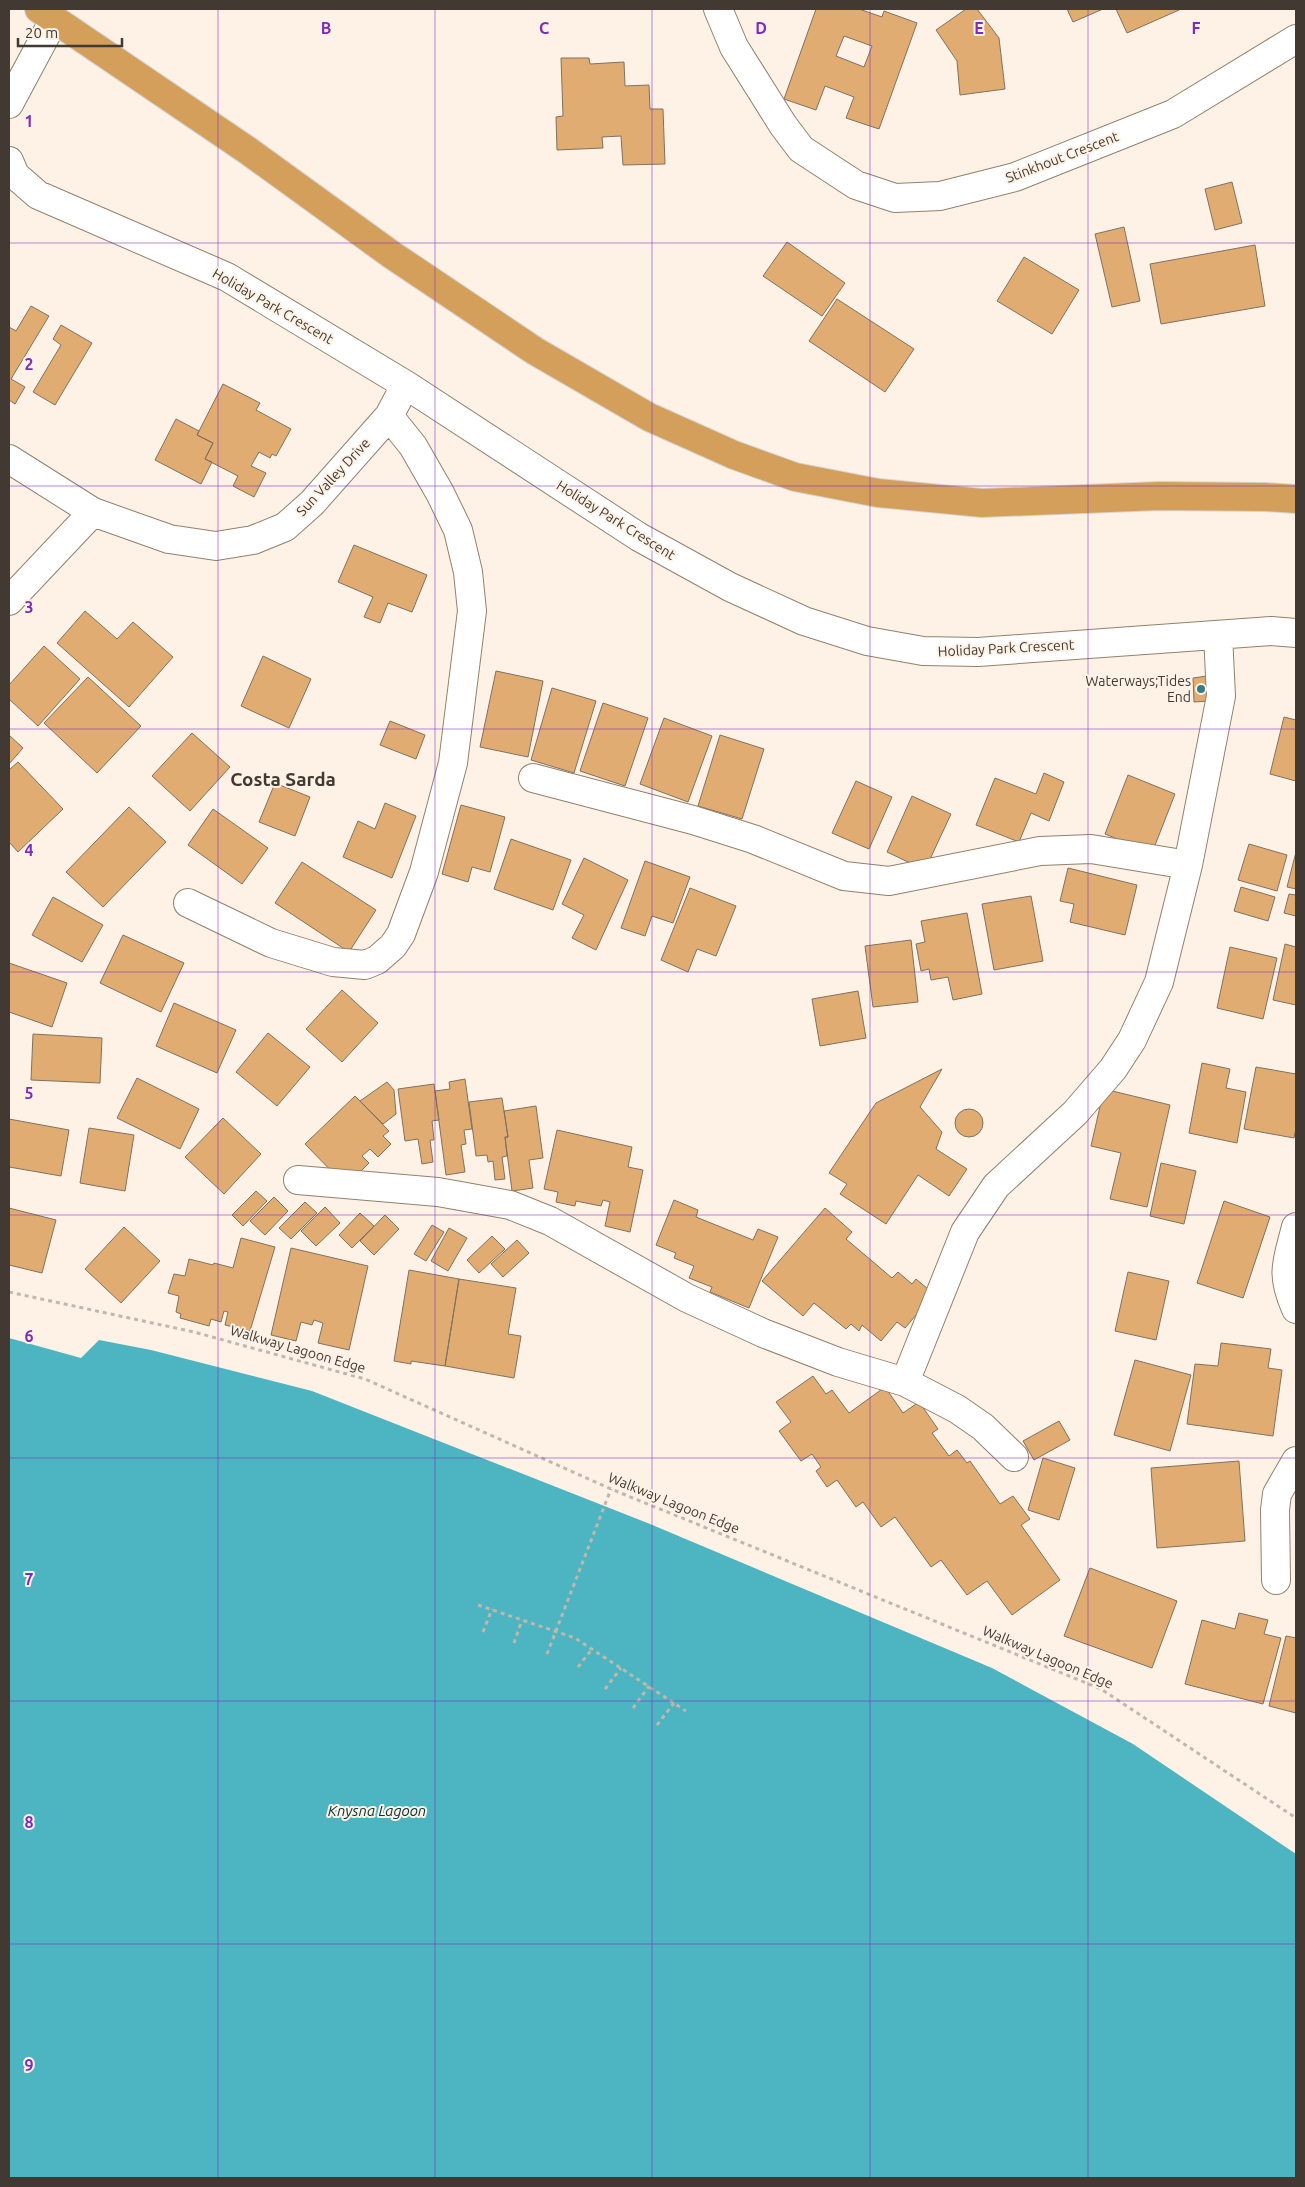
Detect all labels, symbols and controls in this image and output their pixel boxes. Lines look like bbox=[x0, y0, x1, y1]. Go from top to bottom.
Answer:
scale bar bbox=[18, 15, 121, 47]
text: B bbox=[321, 19, 331, 37]
text: C bbox=[539, 19, 549, 37]
text: D bbox=[755, 19, 767, 37]
text: E bbox=[974, 19, 984, 37]
text: F bbox=[1192, 19, 1201, 37]
text: 20 m bbox=[25, 24, 58, 41]
text: 1 bbox=[24, 112, 34, 130]
street label: Stinkhout Crescent bbox=[1003, 128, 1121, 186]
street label: Holiday Park Crescent bbox=[210, 265, 337, 347]
text: 2 bbox=[24, 355, 34, 373]
street label: Sun Valley Drive bbox=[293, 435, 373, 519]
street label: Holiday Park Crescent bbox=[554, 477, 679, 563]
text: 3 bbox=[24, 598, 34, 616]
street label: Holiday Park Crescent bbox=[937, 636, 1075, 660]
place label: Waterways;Tides End bbox=[1086, 673, 1191, 705]
marker: Waterways;Tides End bbox=[1195, 683, 1207, 695]
district label: Costa Sarda bbox=[230, 768, 336, 790]
text: 4 bbox=[24, 841, 34, 859]
text: 5 bbox=[24, 1084, 34, 1102]
street label: Walkway Lagoon Edge bbox=[228, 1322, 368, 1376]
text: 6 bbox=[24, 1327, 34, 1345]
street label: Walkway Lagoon Edge bbox=[606, 1469, 742, 1537]
text: 7 bbox=[24, 1570, 34, 1588]
street label: Walkway Lagoon Edge bbox=[980, 1622, 1116, 1692]
water label: Knysna Lagoon bbox=[328, 1802, 426, 1819]
text: 8 bbox=[24, 1813, 34, 1831]
text: 9 bbox=[24, 2056, 34, 2074]

